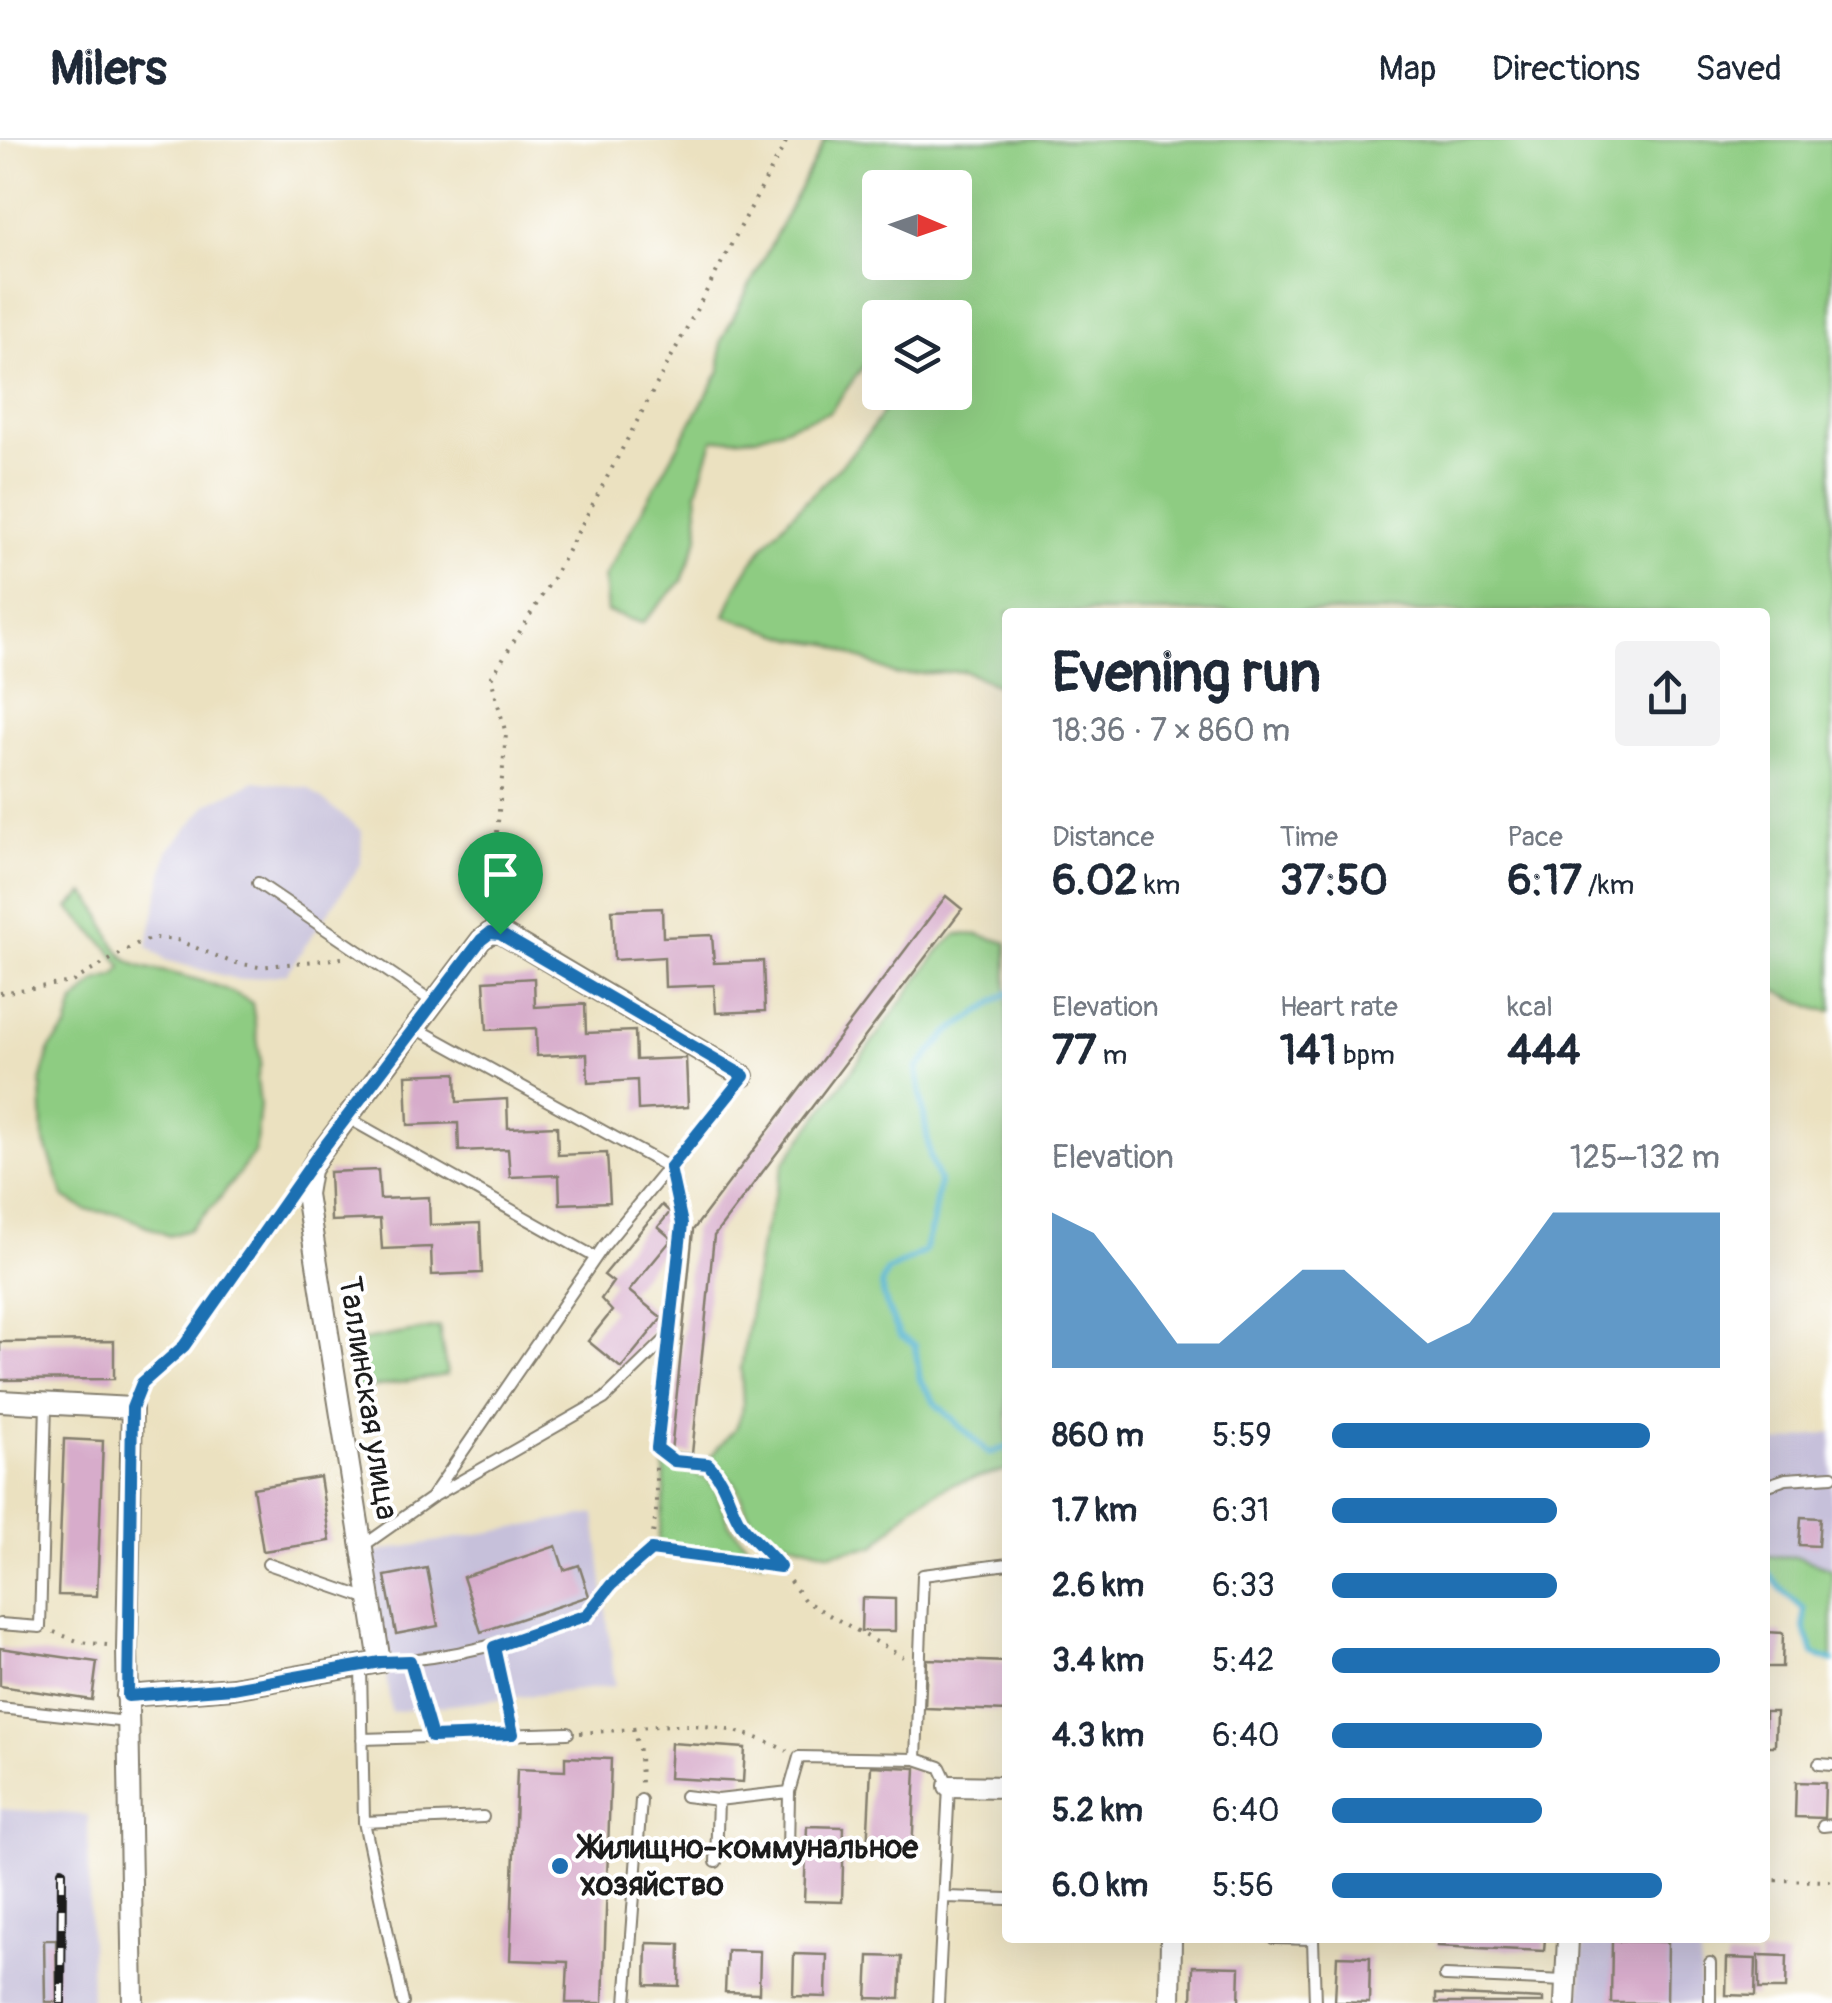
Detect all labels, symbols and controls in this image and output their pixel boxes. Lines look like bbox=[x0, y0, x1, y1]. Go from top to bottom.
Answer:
text: Milers bbox=[50, 39, 167, 99]
text: Map bbox=[1379, 47, 1437, 91]
text: Directions bbox=[1492, 47, 1640, 91]
text: Saved bbox=[1695, 47, 1782, 91]
north arrow bbox=[862, 170, 972, 280]
map controls bbox=[862, 170, 972, 410]
button: layers bbox=[862, 300, 972, 410]
text: Evening run bbox=[1052, 639, 1321, 708]
button: share bbox=[1615, 641, 1720, 746]
text: 18:36 · 7 × 860 m bbox=[1052, 711, 1290, 751]
text: Distance bbox=[1052, 820, 1154, 855]
text: Time bbox=[1280, 820, 1338, 855]
text: Pace bbox=[1507, 820, 1563, 855]
pin bbox=[458, 832, 543, 935]
icon: arrive bbox=[473, 847, 528, 902]
text: 6.02 bbox=[1052, 855, 1138, 907]
text: 37:50 bbox=[1280, 855, 1388, 907]
text: 6:17 bbox=[1507, 855, 1582, 907]
text: km bbox=[1138, 868, 1180, 903]
text: /km bbox=[1582, 868, 1634, 903]
text: Elevation bbox=[1052, 990, 1159, 1025]
text: Heart rate bbox=[1280, 990, 1398, 1025]
text: kcal bbox=[1507, 990, 1553, 1025]
text: 77 bbox=[1052, 1025, 1096, 1077]
text: 141 bbox=[1280, 1025, 1337, 1077]
text: 444 bbox=[1507, 1025, 1580, 1077]
text: m bbox=[1096, 1038, 1127, 1073]
text: bpm bbox=[1337, 1038, 1395, 1073]
text: Elevation bbox=[1052, 1138, 1174, 1178]
text: 125–132 m bbox=[1570, 1138, 1720, 1178]
street label: Таллинская улица bbox=[329, 1273, 407, 1523]
text: 860 m bbox=[1052, 1416, 1144, 1456]
text: 5:59 bbox=[1212, 1416, 1272, 1456]
text: 1.7 km bbox=[1052, 1491, 1137, 1531]
text: 6:31 bbox=[1212, 1491, 1270, 1531]
text: 2.6 km bbox=[1052, 1566, 1144, 1606]
text: 6:33 bbox=[1212, 1566, 1275, 1606]
text: 3.4 km bbox=[1052, 1641, 1144, 1681]
text: 5:42 bbox=[1212, 1641, 1274, 1681]
text: 4.3 km bbox=[1052, 1716, 1144, 1756]
text: 6:40 bbox=[1212, 1716, 1280, 1756]
text: 5.2 km bbox=[1052, 1791, 1143, 1831]
text: 6:40 bbox=[1212, 1791, 1280, 1831]
place label: Жилищно-коммунальное хозяйство bbox=[575, 1828, 919, 1905]
marker: Жилищно-коммунальное хозяйство bbox=[549, 1855, 571, 1877]
text: 6.0 km bbox=[1052, 1866, 1148, 1906]
text: 5:56 bbox=[1212, 1866, 1274, 1906]

